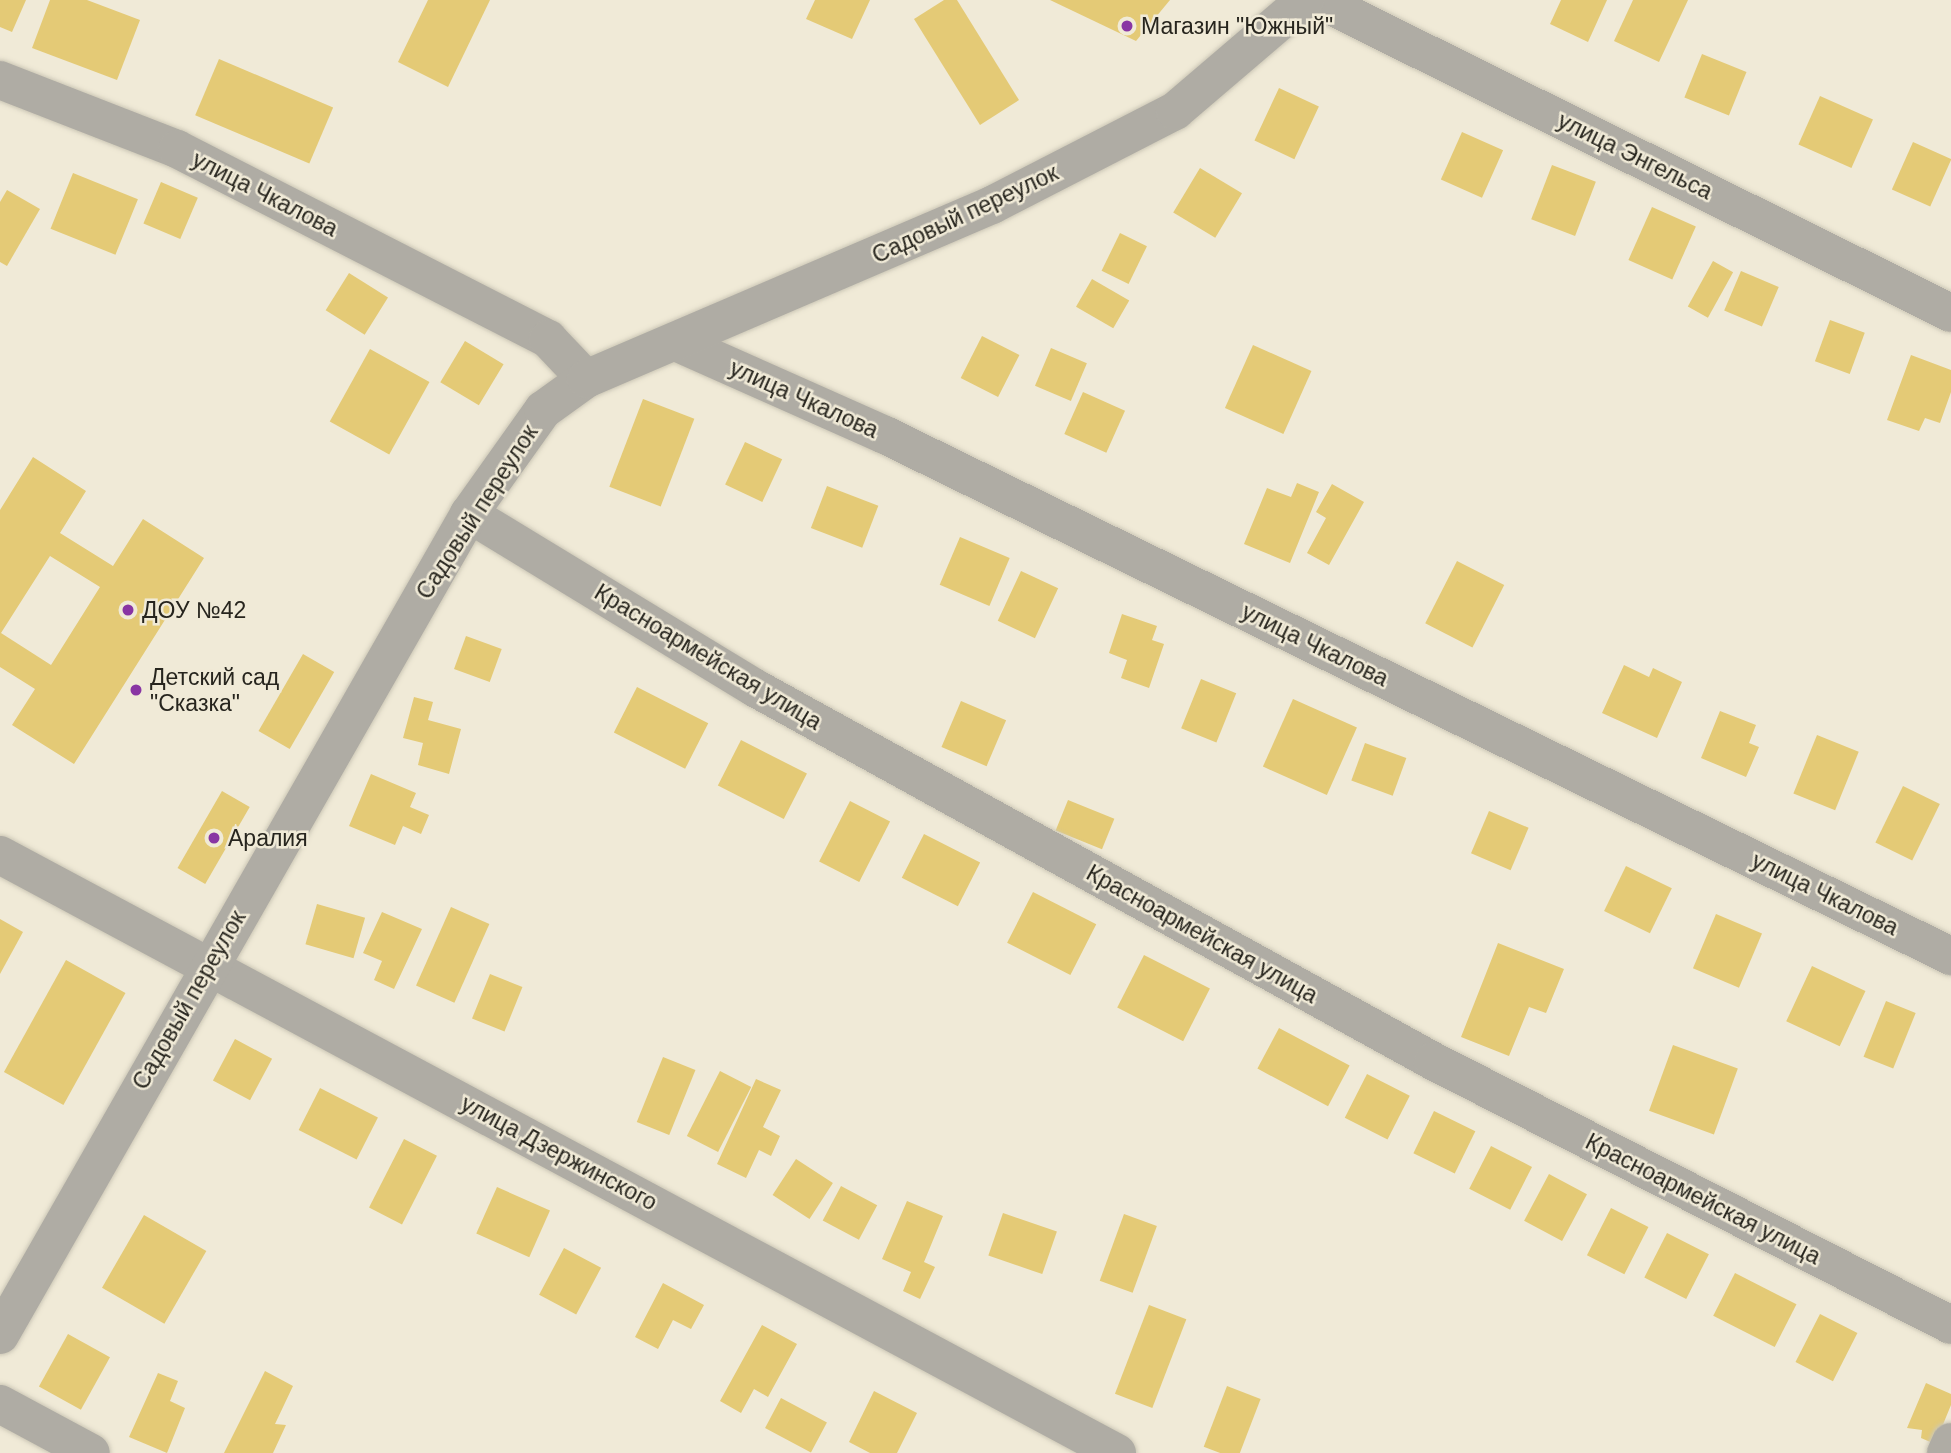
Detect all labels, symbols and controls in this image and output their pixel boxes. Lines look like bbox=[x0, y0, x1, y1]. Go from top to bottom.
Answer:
place label: Магазин "Южный" bbox=[1141, 12, 1333, 40]
marker: Магазин "Южный" bbox=[1119, 18, 1135, 34]
street label: улица Энгельса bbox=[1553, 107, 1717, 205]
street label: улица Чкалова bbox=[188, 145, 342, 243]
street label: Садовый переулок bbox=[868, 159, 1062, 269]
street label: улица Чкалова bbox=[726, 354, 882, 444]
street label: Садовый переулок bbox=[410, 420, 544, 604]
street label: Красноармейская улица bbox=[589, 578, 827, 736]
place label: ДОУ №42 bbox=[142, 596, 246, 624]
street label: улица Чкалова bbox=[1237, 598, 1393, 692]
marker: ДОУ №42 bbox=[120, 602, 136, 618]
place label: Детский сад "Сказка" bbox=[150, 663, 279, 717]
marker: Детский сад "Сказка" bbox=[128, 682, 144, 698]
place label: Аралия bbox=[228, 824, 308, 852]
marker: Аралия bbox=[206, 830, 222, 846]
street label: улица Чкалова bbox=[1747, 847, 1903, 941]
street label: Красноармейская улица bbox=[1082, 859, 1322, 1009]
street label: Садовый переулок bbox=[127, 906, 251, 1094]
street label: улица Дзержинского bbox=[456, 1090, 662, 1216]
street label: Красноармейская улица bbox=[1581, 1128, 1825, 1270]

